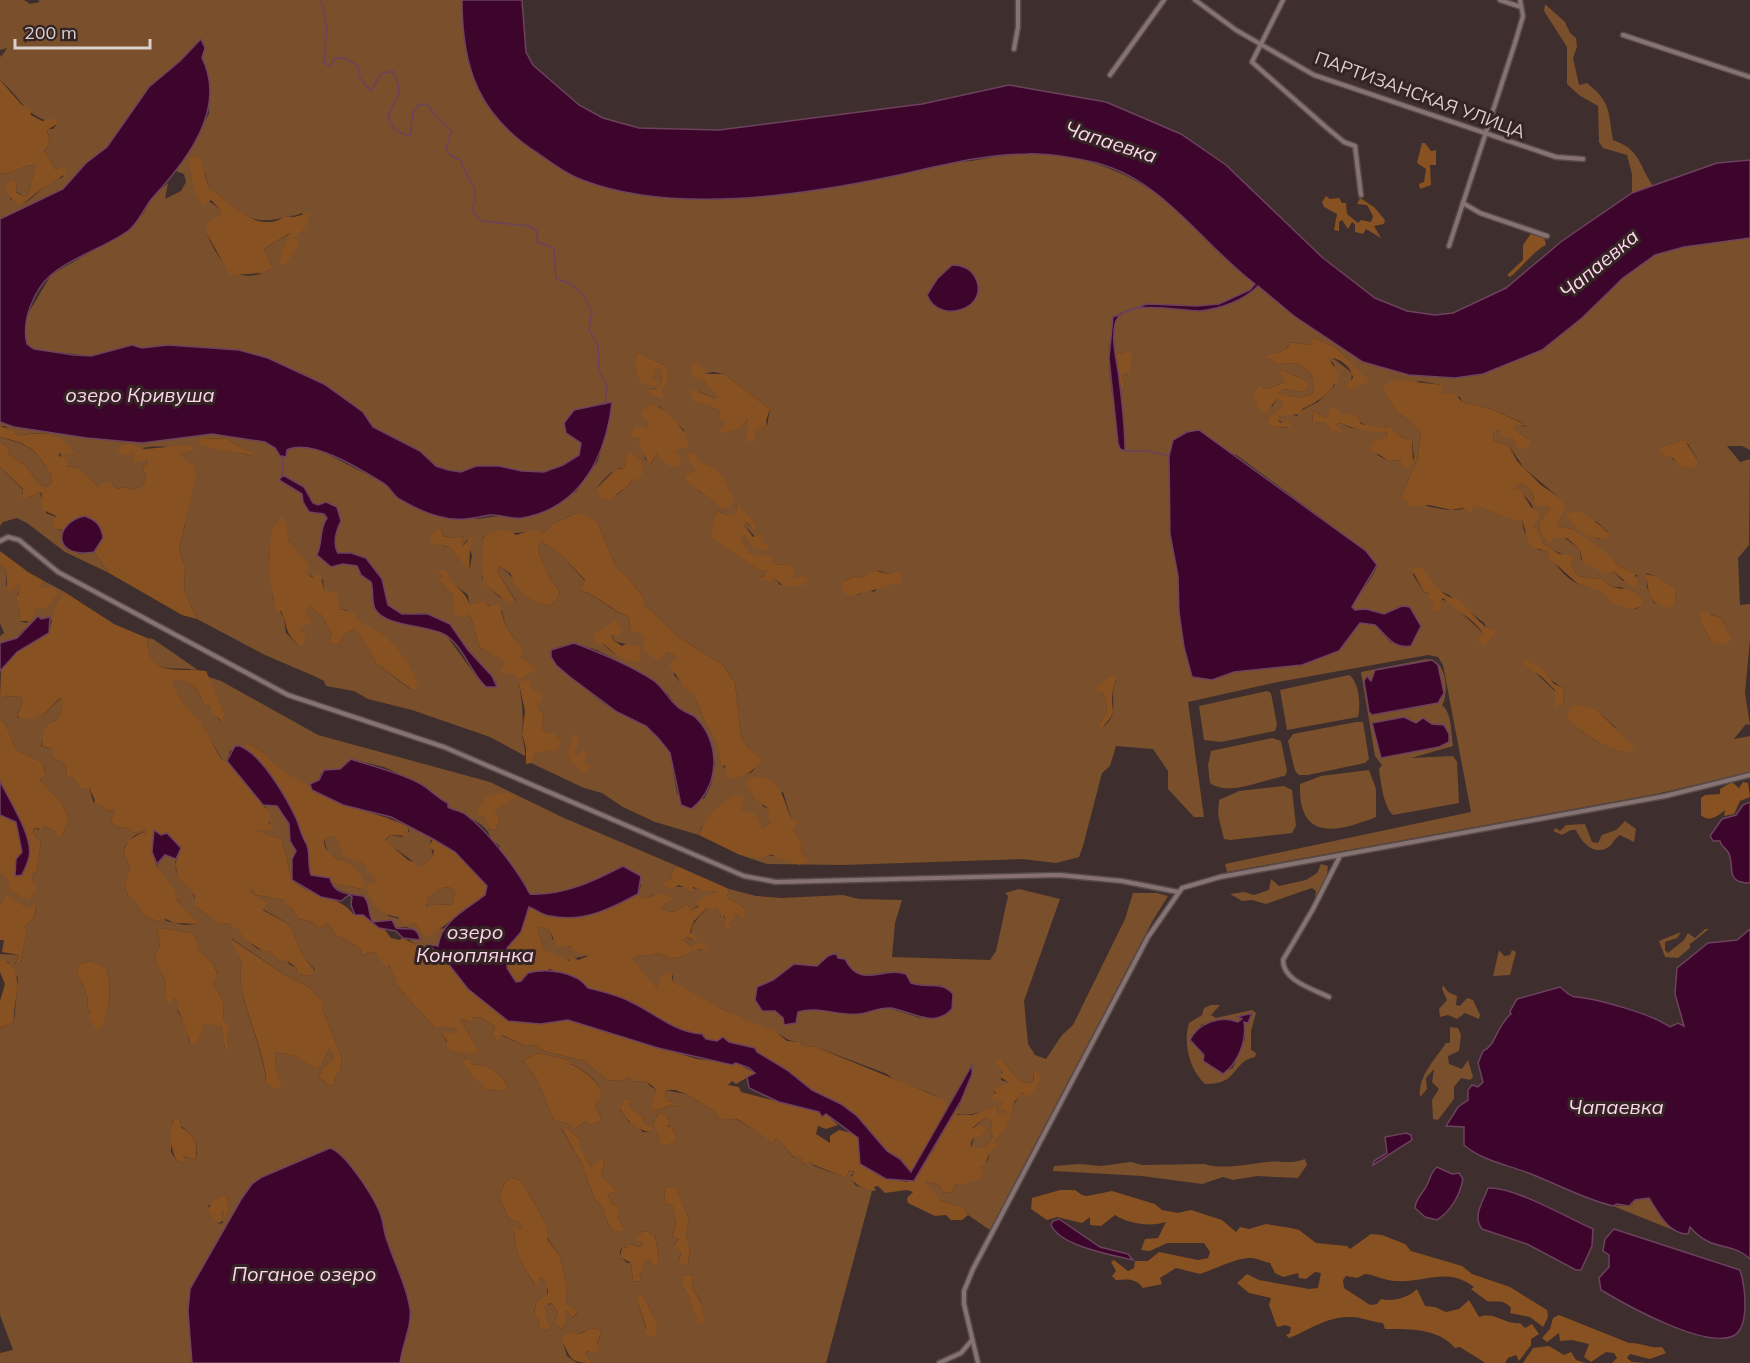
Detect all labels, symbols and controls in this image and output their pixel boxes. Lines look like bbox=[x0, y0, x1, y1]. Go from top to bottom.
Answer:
scale bar bbox=[15, 12, 150, 50]
text: 200 m bbox=[24, 21, 77, 44]
street label: ПАРТИЗАНСКАЯ УЛИЦА bbox=[1312, 46, 1529, 143]
water label: Чапаевка bbox=[1062, 115, 1160, 168]
water label: Чапаевка bbox=[1554, 223, 1643, 304]
water label: озеро Кривуша bbox=[65, 382, 215, 407]
water label: озеро Коноплянка bbox=[416, 919, 534, 967]
water label: Чапаевка bbox=[1568, 1094, 1664, 1119]
water label: Поганое озеро bbox=[232, 1261, 376, 1286]

